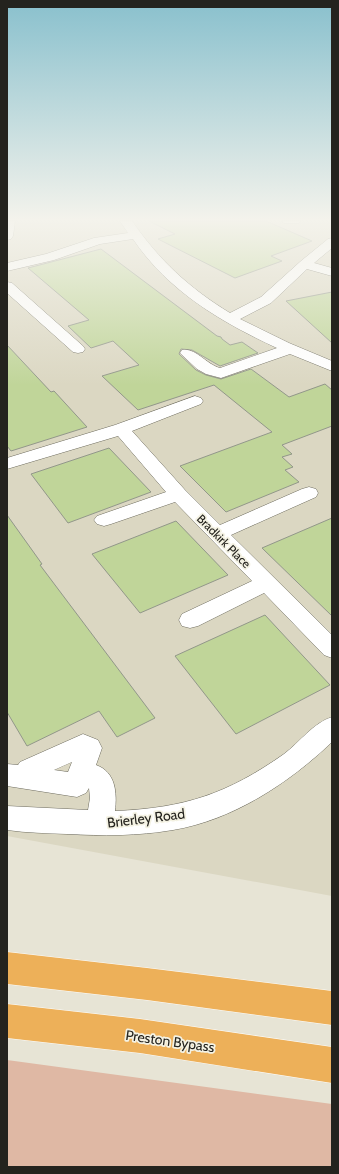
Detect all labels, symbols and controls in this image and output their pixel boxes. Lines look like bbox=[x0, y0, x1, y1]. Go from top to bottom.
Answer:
street label: Bradkirk Place bbox=[194, 511, 254, 571]
street label: Brierley Road bbox=[106, 804, 186, 832]
street label: Preston Bypass bbox=[124, 1026, 216, 1056]

